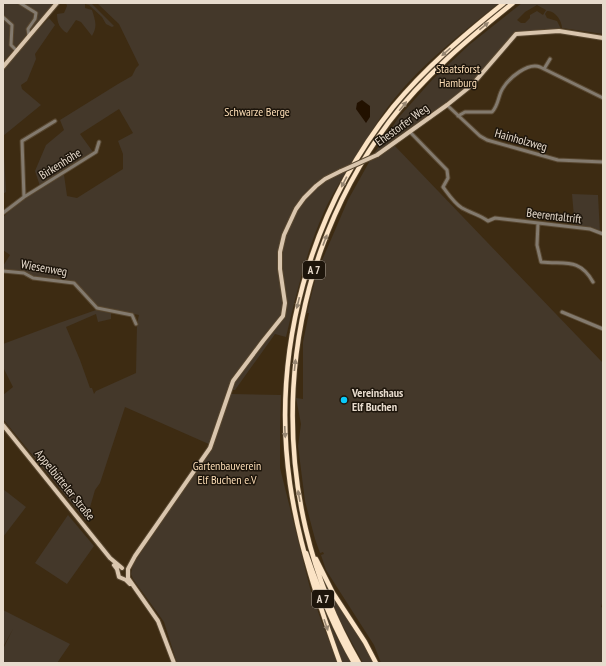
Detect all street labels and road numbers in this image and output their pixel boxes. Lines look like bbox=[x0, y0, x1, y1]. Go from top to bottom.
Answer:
street label: Ehestorfer Weg bbox=[372, 100, 431, 149]
street label: Hainholzweg bbox=[493, 125, 549, 154]
street label: Birkenhöhe bbox=[36, 145, 84, 182]
street label: Beerentaltrift bbox=[526, 205, 583, 226]
street label: Wiesenweg bbox=[20, 256, 68, 279]
road number: A 7 bbox=[303, 261, 325, 279]
street label: Appelbütteler Straße bbox=[32, 446, 99, 523]
road number: A 7 bbox=[312, 590, 334, 608]

